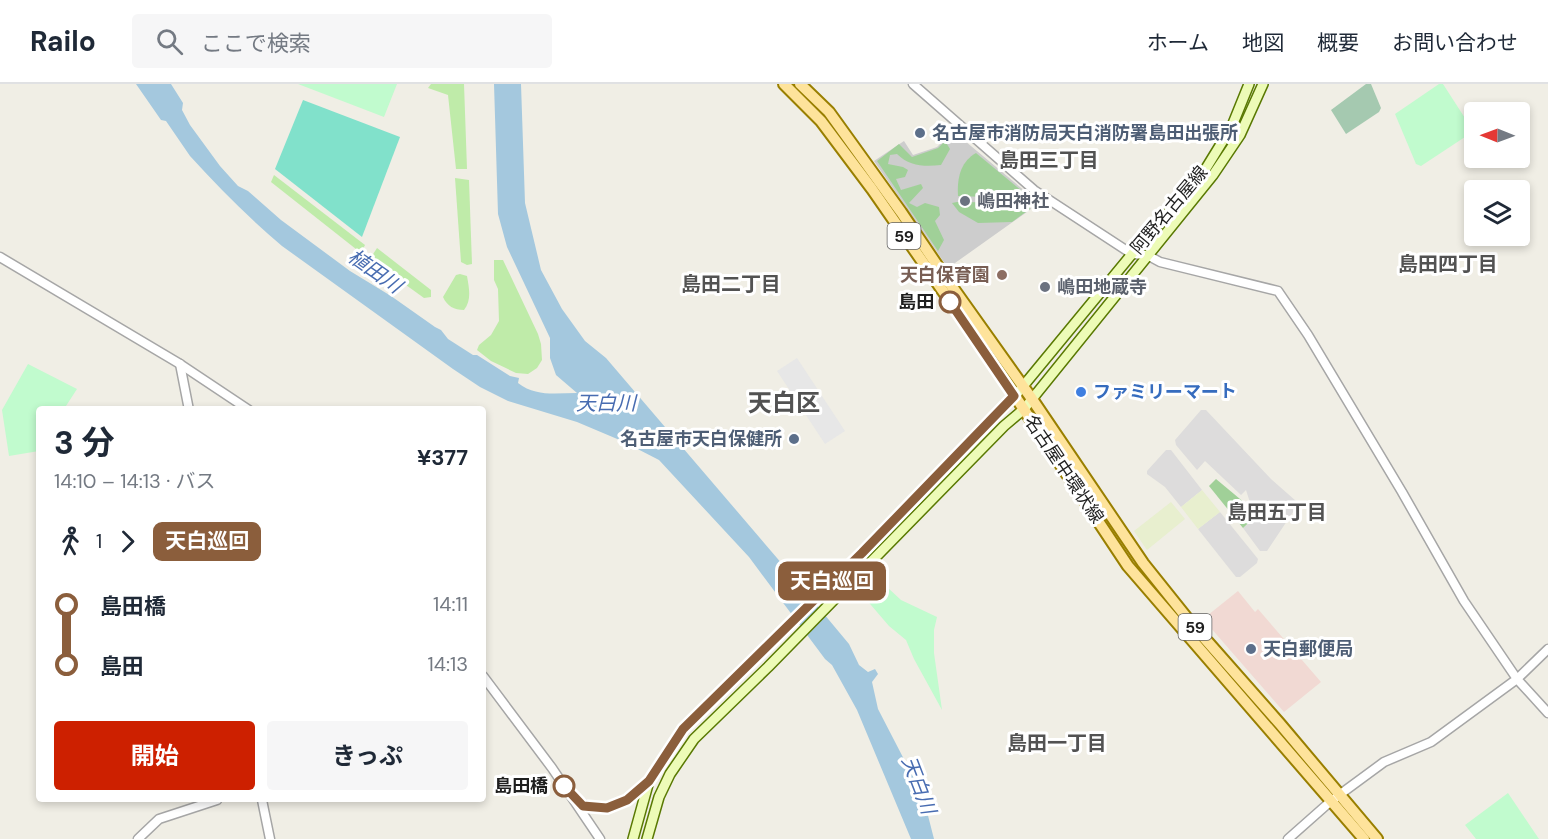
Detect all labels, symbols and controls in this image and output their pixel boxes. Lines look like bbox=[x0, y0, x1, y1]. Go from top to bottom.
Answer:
search box bbox=[132, 14, 552, 68]
text: Railo bbox=[30, 23, 96, 60]
icon: search bbox=[153, 25, 186, 58]
text: ここで検索 bbox=[201, 29, 311, 58]
text: ホーム bbox=[1147, 29, 1209, 57]
text: 地図 bbox=[1242, 29, 1284, 57]
text: 概要 bbox=[1317, 29, 1359, 57]
text: お問い合わせ bbox=[1392, 29, 1518, 57]
north arrow bbox=[1464, 102, 1530, 168]
map controls bbox=[1464, 102, 1530, 246]
place label: 名古屋市消防局天白消防署島田出張所 bbox=[932, 121, 1238, 145]
marker: 名古屋市消防局天白消防署島田出張所 bbox=[913, 126, 927, 140]
district label: 島田三丁目 bbox=[999, 147, 1099, 173]
street label: 阿野名古屋線 bbox=[1125, 161, 1213, 259]
button: layers bbox=[1464, 180, 1530, 246]
place label: 嶋田神社 bbox=[977, 189, 1049, 213]
marker: 嶋田神社 bbox=[958, 194, 972, 208]
road number: 59 bbox=[888, 223, 920, 249]
water label: 植田川 bbox=[343, 243, 409, 300]
district label: 島田四丁目 bbox=[1398, 251, 1498, 277]
place label: 天白保育園 bbox=[900, 263, 990, 287]
marker: 天白保育園 bbox=[995, 268, 1009, 282]
district label: 島田二丁目 bbox=[681, 271, 781, 297]
place label: 嶋田地蔵寺 bbox=[1057, 275, 1147, 299]
marker: 嶋田地蔵寺 bbox=[1038, 280, 1052, 294]
place label: 島田 bbox=[898, 290, 934, 314]
marker: 島田 bbox=[939, 291, 961, 313]
place label: ファミリーマート bbox=[1093, 380, 1237, 404]
marker: ファミリーマート bbox=[1074, 385, 1088, 399]
district label: 天白区 bbox=[748, 387, 820, 418]
water label: 天白川 bbox=[576, 390, 638, 416]
street label: 名古屋中環状線 bbox=[1019, 410, 1109, 528]
text: 3 分 bbox=[54, 421, 115, 464]
place label: 名古屋市天白保健所 bbox=[620, 427, 782, 451]
marker: 名古屋市天白保健所 bbox=[787, 432, 801, 446]
text: ¥377 bbox=[417, 443, 468, 472]
text: 14:10 – 14:13 · バス bbox=[54, 468, 215, 494]
district label: 島田五丁目 bbox=[1227, 499, 1327, 525]
icon: walk bbox=[54, 525, 87, 558]
icon: forward bbox=[111, 525, 144, 558]
text: 天白巡回 bbox=[165, 527, 249, 555]
text: 1 bbox=[96, 528, 102, 554]
line badge: 天白巡回 bbox=[790, 562, 874, 600]
text: 天白巡回 bbox=[790, 567, 874, 595]
text: 14:11 bbox=[433, 591, 468, 617]
text: 島田橋 bbox=[100, 592, 166, 621]
road number: 59 bbox=[1178, 614, 1212, 640]
place label: 天白郵便局 bbox=[1263, 637, 1353, 661]
marker: 天白郵便局 bbox=[1244, 642, 1258, 656]
text: 14:13 bbox=[428, 651, 468, 677]
text: 島田 bbox=[100, 652, 144, 681]
button: 開始 bbox=[54, 721, 255, 790]
button: きっぷ bbox=[267, 721, 468, 790]
district label: 島田一丁目 bbox=[1007, 730, 1107, 756]
water label: 天白川 bbox=[896, 752, 943, 820]
place label: 島田橋 bbox=[494, 774, 548, 798]
marker: 島田橋 bbox=[553, 775, 575, 797]

